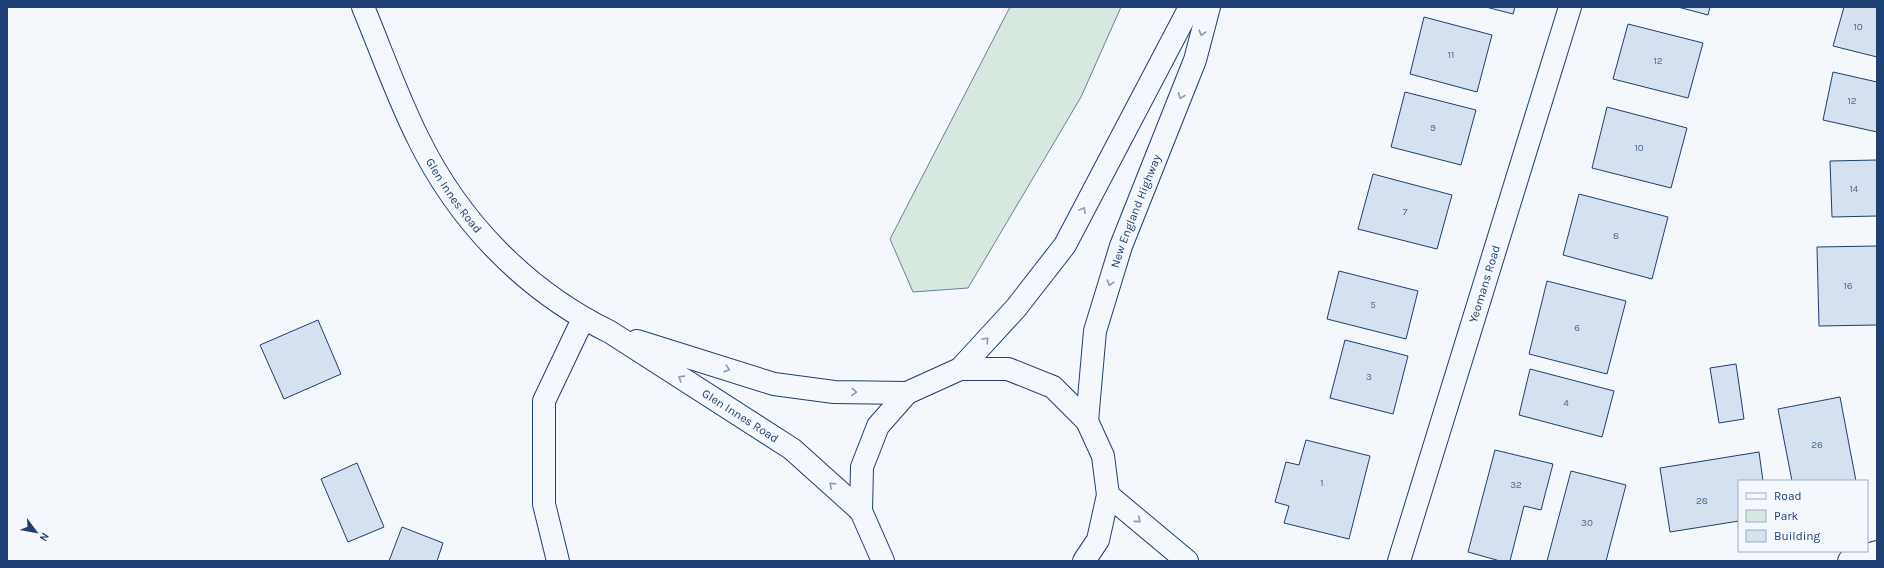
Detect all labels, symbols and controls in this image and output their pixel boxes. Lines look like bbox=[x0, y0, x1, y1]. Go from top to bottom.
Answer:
house number: 10 bbox=[1853, 21, 1863, 33]
one-way arrow bbox=[1198, 30, 1207, 37]
house number: 11 bbox=[1448, 49, 1454, 61]
house number: 12 bbox=[1653, 55, 1663, 67]
one-way arrow bbox=[1177, 92, 1185, 99]
house number: 12 bbox=[1847, 95, 1857, 107]
house number: 9 bbox=[1430, 122, 1436, 134]
house number: 10 bbox=[1634, 142, 1644, 154]
street label: New England Highway bbox=[1108, 152, 1164, 270]
street label: Glen Innes Road bbox=[423, 156, 485, 236]
house number: 14 bbox=[1850, 183, 1859, 195]
house number: 7 bbox=[1403, 206, 1408, 218]
one-way arrow bbox=[1078, 207, 1086, 214]
house number: 8 bbox=[1613, 230, 1619, 242]
street label: Yeomans Road bbox=[1466, 243, 1503, 324]
one-way arrow bbox=[1106, 279, 1115, 286]
house number: 16 bbox=[1843, 280, 1853, 292]
house number: 5 bbox=[1370, 299, 1376, 311]
house number: 6 bbox=[1574, 322, 1580, 334]
one-way arrow bbox=[981, 337, 989, 345]
one-way arrow bbox=[723, 364, 730, 373]
house number: 3 bbox=[1366, 371, 1372, 383]
one-way arrow bbox=[678, 375, 685, 383]
street label: Glen Innes Road bbox=[699, 386, 781, 446]
one-way arrow bbox=[851, 388, 857, 396]
house number: 4 bbox=[1563, 397, 1569, 409]
house number: 26 bbox=[1811, 439, 1823, 451]
house number: 1 bbox=[1320, 477, 1324, 489]
house number: 32 bbox=[1510, 479, 1522, 491]
legend bbox=[1738, 480, 1868, 552]
one-way arrow bbox=[829, 482, 837, 490]
text: Road bbox=[1774, 489, 1802, 503]
house number: 28 bbox=[1696, 495, 1708, 507]
text: Park bbox=[1774, 509, 1799, 523]
north arrow bbox=[16, 512, 56, 552]
one-way arrow bbox=[1133, 516, 1140, 523]
house number: 30 bbox=[1581, 517, 1593, 529]
text: Building bbox=[1774, 529, 1821, 543]
text: N bbox=[36, 530, 52, 544]

